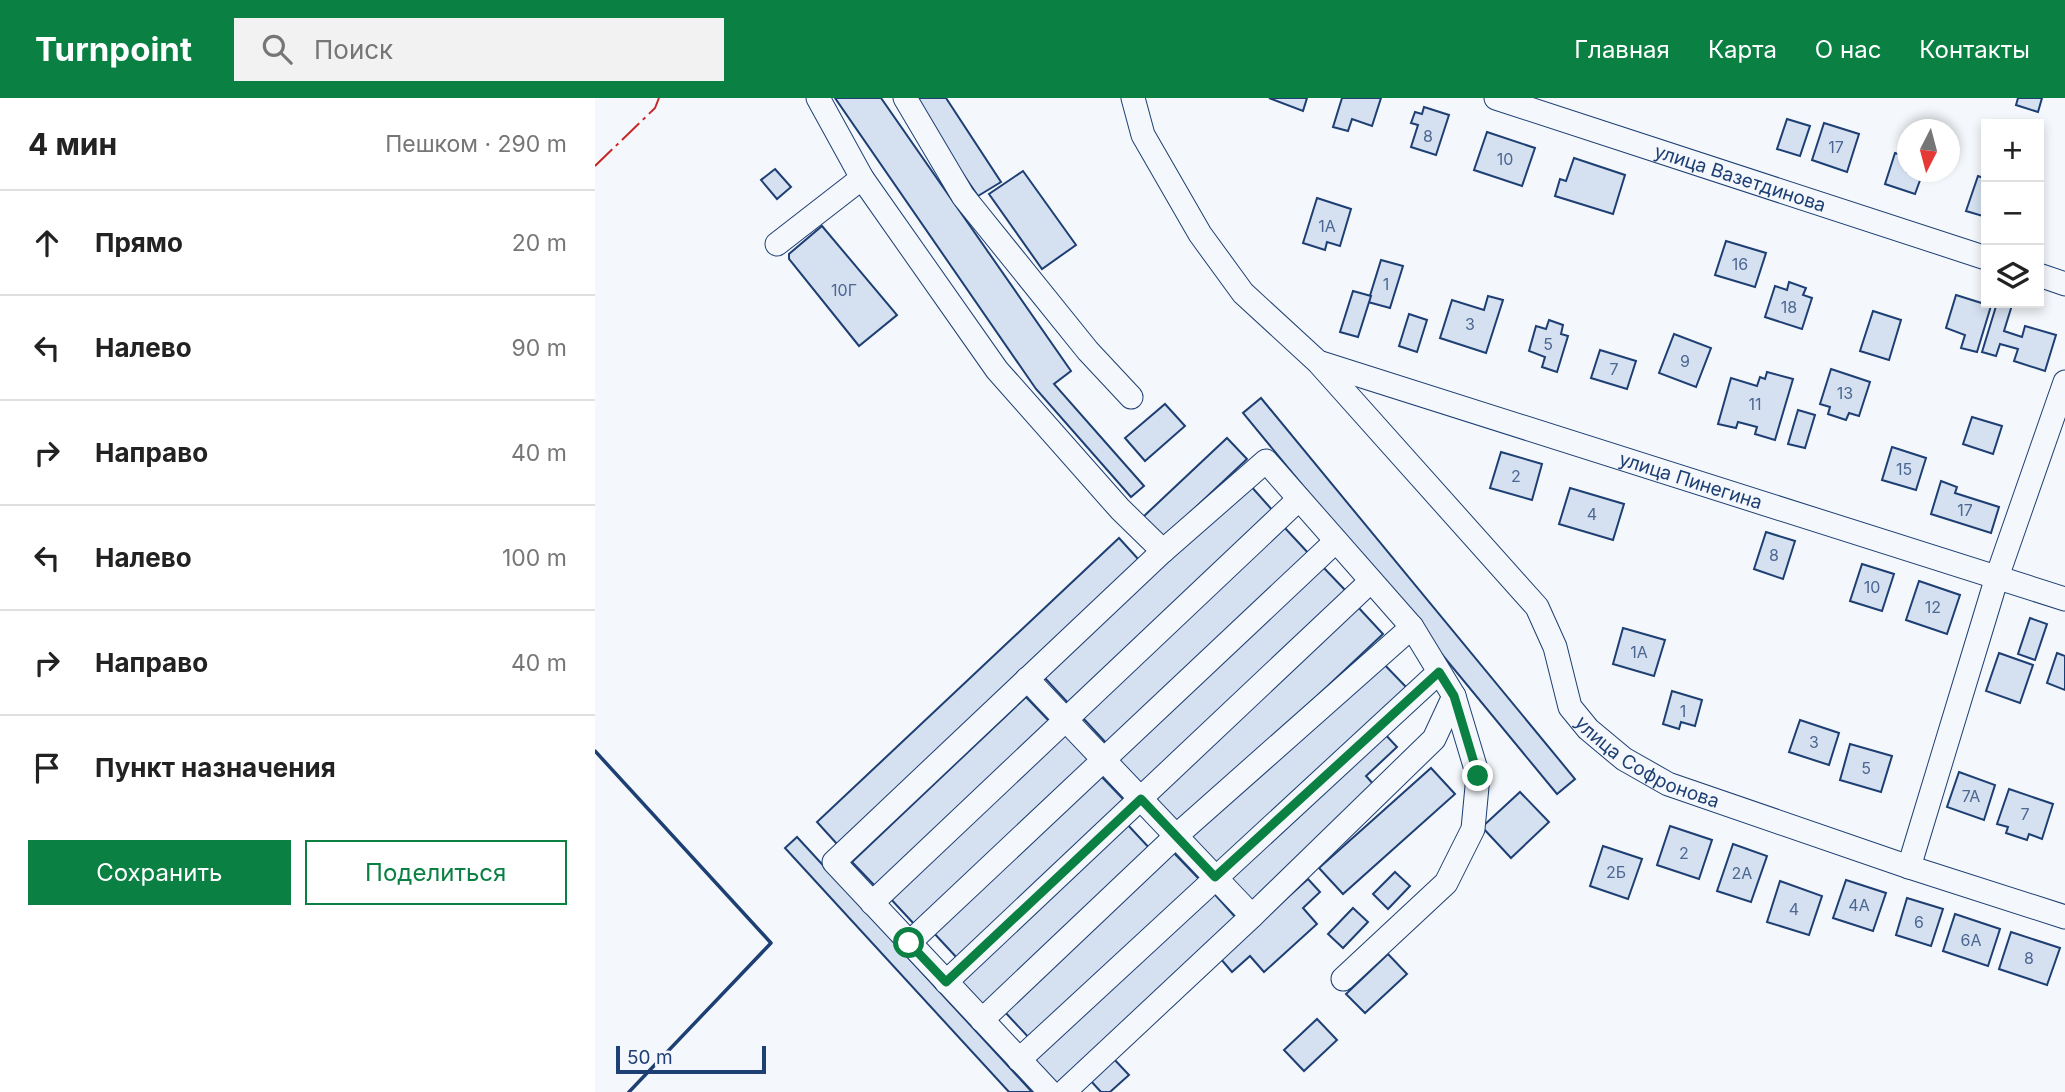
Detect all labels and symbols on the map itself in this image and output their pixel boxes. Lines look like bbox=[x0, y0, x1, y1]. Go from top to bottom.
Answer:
north arrow bbox=[1897, 119, 1960, 182]
house number: 8 bbox=[1423, 126, 1433, 146]
house number: 17 bbox=[1828, 137, 1844, 157]
street label: улица Вазетдинова bbox=[1652, 139, 1829, 216]
house number: 10 bbox=[1497, 149, 1513, 169]
house number: 1А bbox=[1318, 216, 1336, 236]
house number: 16 bbox=[1732, 254, 1748, 274]
house number: 1 bbox=[1383, 274, 1389, 294]
house number: 10Г bbox=[831, 280, 857, 300]
house number: 18 bbox=[1781, 297, 1797, 317]
house number: 3 bbox=[1465, 314, 1475, 334]
house number: 5 bbox=[1543, 334, 1553, 354]
house number: 9 bbox=[1680, 351, 1690, 371]
house number: 7 bbox=[1609, 359, 1619, 379]
house number: 13 bbox=[1837, 383, 1853, 403]
house number: 11 bbox=[1748, 394, 1762, 414]
street label: улица Пинегина bbox=[1616, 447, 1765, 514]
house number: 15 bbox=[1896, 459, 1912, 479]
house number: 2 bbox=[1511, 466, 1521, 486]
house number: 17 bbox=[1957, 500, 1973, 520]
house number: 4 bbox=[1587, 504, 1597, 524]
house number: 8 bbox=[1769, 545, 1779, 565]
house number: 10 bbox=[1864, 577, 1880, 597]
house number: 12 bbox=[1925, 597, 1941, 617]
house number: 1А bbox=[1630, 642, 1648, 662]
house number: 1 bbox=[1680, 701, 1686, 721]
street label: улица Софронова bbox=[1570, 711, 1723, 812]
house number: 3 bbox=[1809, 732, 1819, 752]
house number: 5 bbox=[1861, 758, 1871, 778]
route end bbox=[1462, 760, 1493, 791]
house number: 7А bbox=[1962, 786, 1980, 806]
house number: 7 bbox=[2020, 804, 2030, 824]
house number: 2 bbox=[1679, 843, 1689, 863]
house number: 2Б bbox=[1606, 862, 1626, 882]
house number: 2А bbox=[1732, 863, 1752, 883]
house number: 4А bbox=[1848, 895, 1870, 915]
house number: 4 bbox=[1789, 899, 1799, 919]
house number: 6 bbox=[1914, 912, 1924, 932]
route start bbox=[893, 927, 924, 958]
house number: 6А bbox=[1961, 930, 1981, 950]
house number: 8 bbox=[2024, 948, 2034, 968]
scale bar bbox=[616, 1043, 767, 1075]

